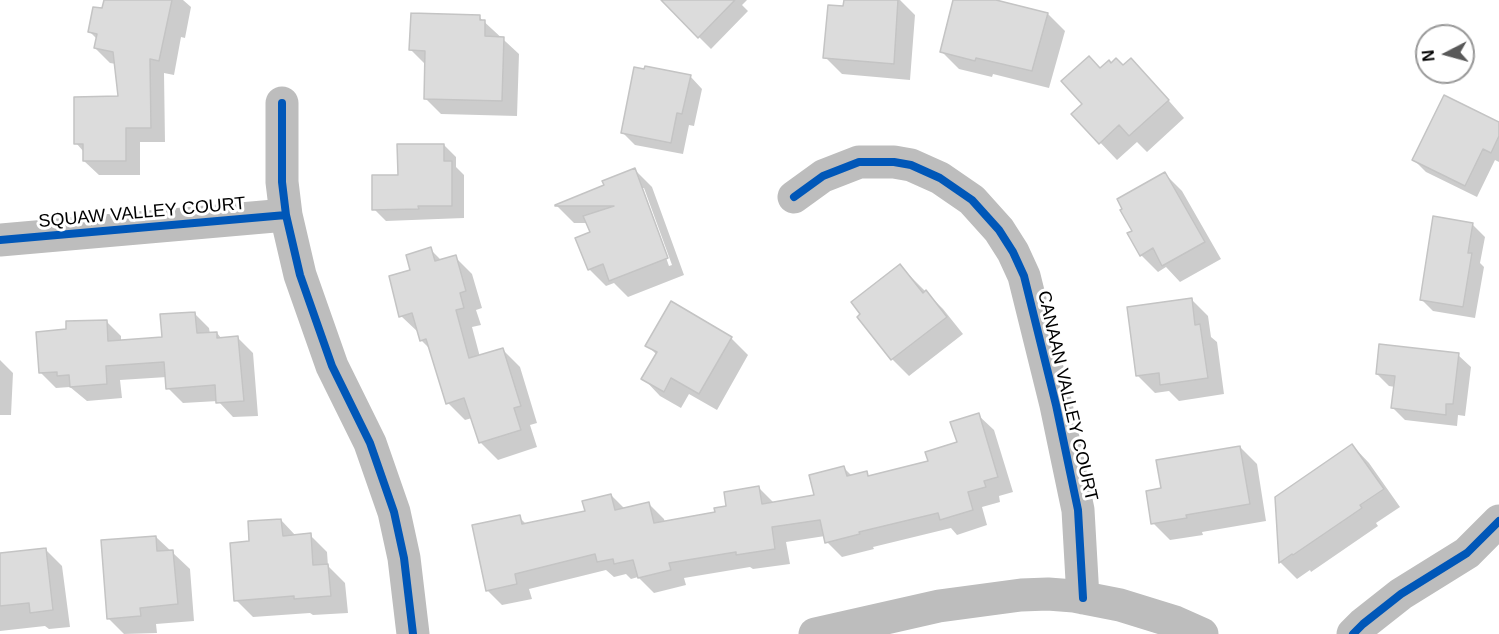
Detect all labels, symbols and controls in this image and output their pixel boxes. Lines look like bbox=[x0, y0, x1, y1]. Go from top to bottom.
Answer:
north arrow bbox=[1415, 24, 1475, 84]
text: N bbox=[1420, 49, 1438, 62]
street label: SQUAW VALLEY COURT bbox=[38, 193, 246, 233]
street label: CANAAN VALLEY COURT bbox=[1032, 289, 1102, 503]

